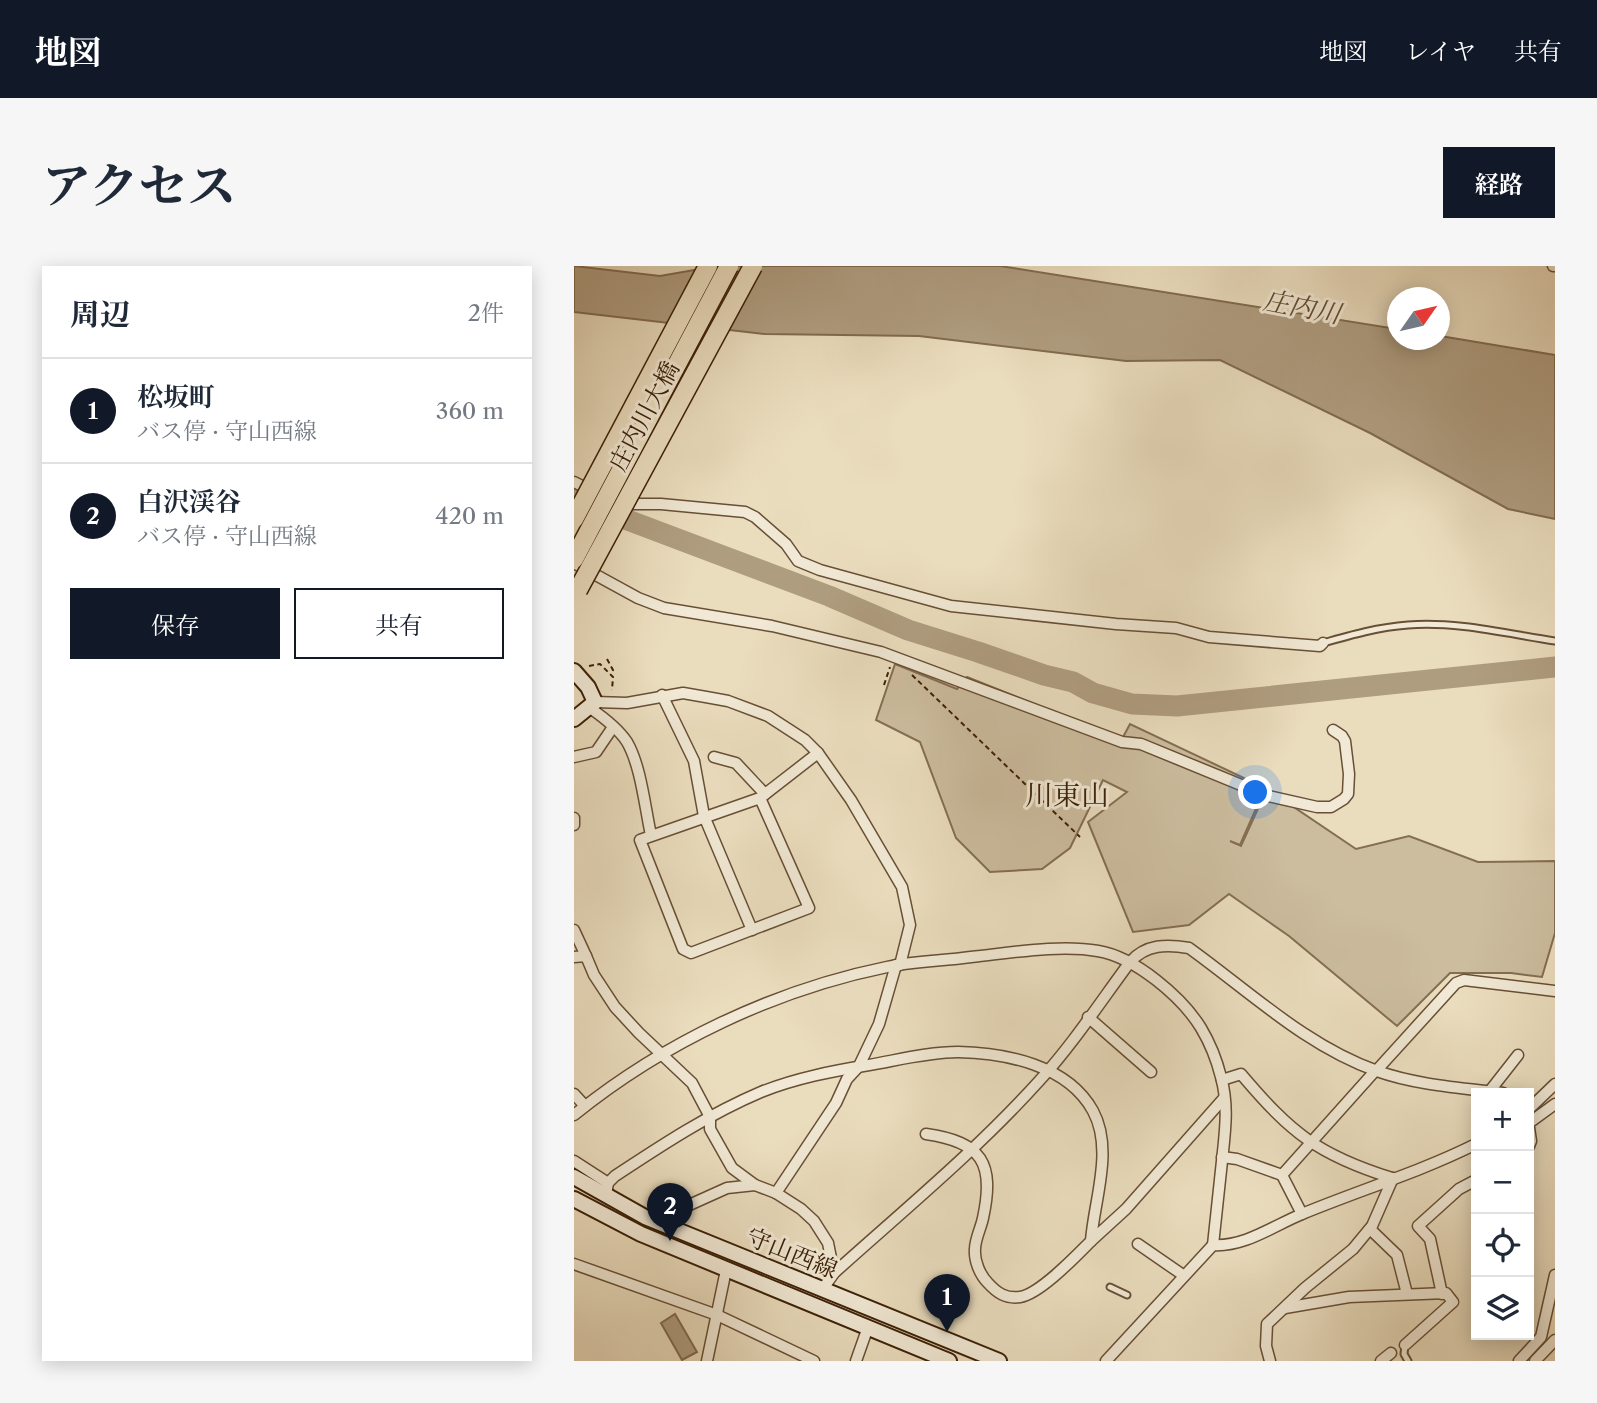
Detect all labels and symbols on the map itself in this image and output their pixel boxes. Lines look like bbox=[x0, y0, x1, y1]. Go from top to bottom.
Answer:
water label: 庄内川 bbox=[1261, 284, 1346, 331]
north arrow bbox=[1387, 287, 1450, 350]
street label: 庄内川大橋 bbox=[603, 356, 685, 476]
your location bbox=[1238, 775, 1272, 809]
district label: 川東山 bbox=[1025, 778, 1109, 812]
pin: 2 bbox=[647, 1183, 693, 1241]
street label: 守山西線 bbox=[742, 1222, 842, 1284]
pin: 1 bbox=[924, 1274, 970, 1332]

